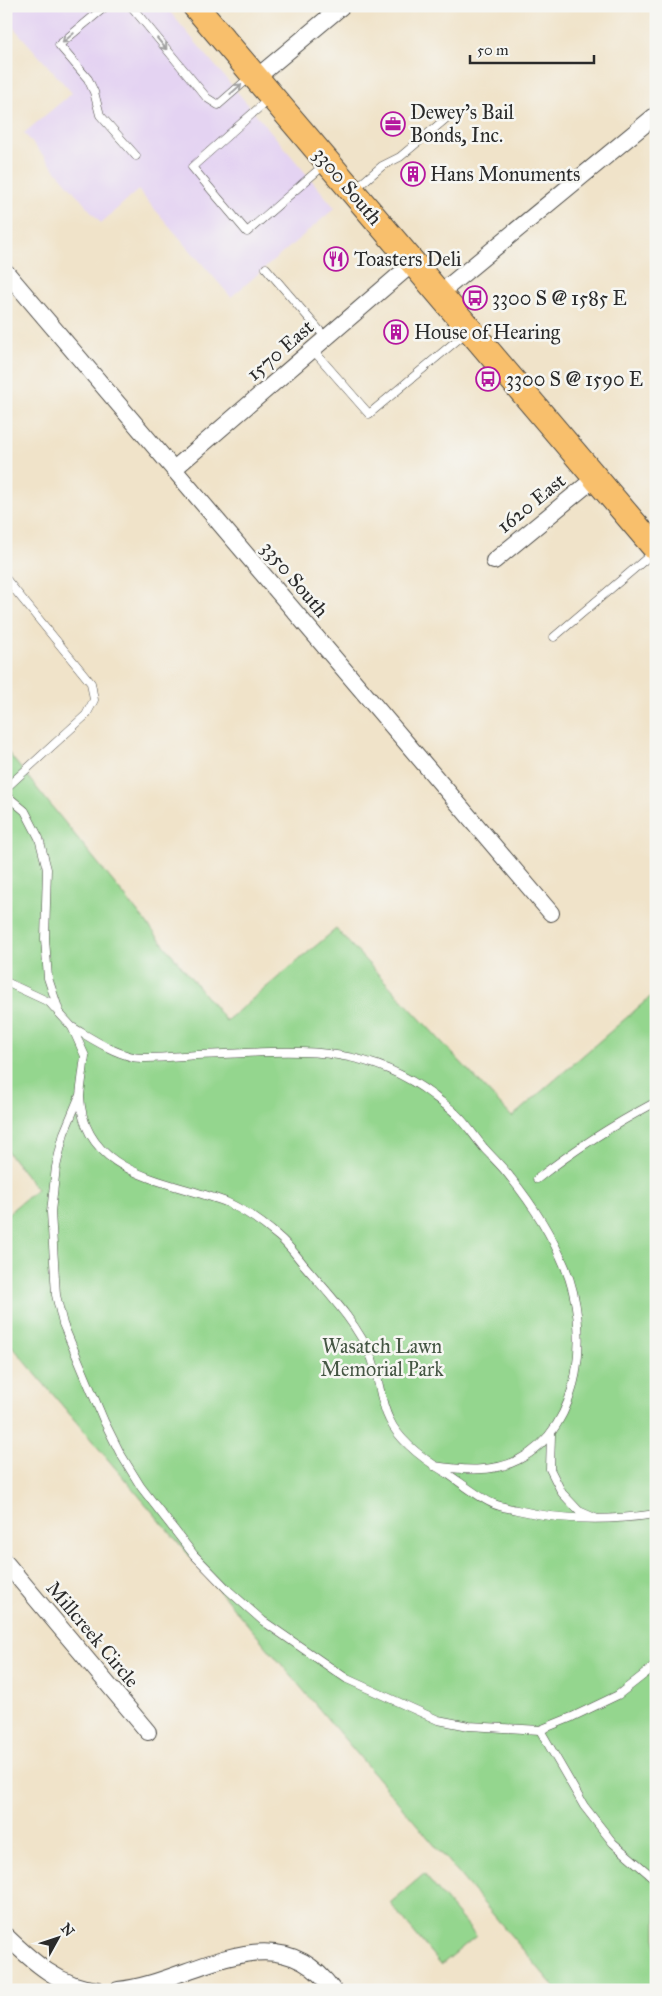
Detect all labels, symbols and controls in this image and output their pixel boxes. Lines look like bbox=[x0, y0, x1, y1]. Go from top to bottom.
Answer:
one-way arrow bbox=[62, 32, 75, 43]
scale bar bbox=[470, 32, 593, 64]
one-way arrow bbox=[156, 37, 168, 50]
text: 50 m bbox=[477, 41, 509, 59]
one-way arrow bbox=[229, 83, 242, 95]
place label: Dewey's Bail Bonds, Inc. bbox=[410, 100, 515, 147]
office icon: Dewey's Bail Bonds, Inc. bbox=[380, 111, 406, 137]
street label: 3300 South bbox=[309, 142, 387, 230]
building icon: Hans Monuments bbox=[400, 161, 426, 187]
place label: Hans Monuments bbox=[430, 162, 580, 186]
restaurant icon: Toasters Deli bbox=[323, 246, 349, 272]
place label: Toasters Deli bbox=[354, 247, 462, 271]
bus stop icon: 3300 S @ 1585 E bbox=[462, 285, 488, 311]
place label: 3300 S @ 1585 E bbox=[492, 286, 627, 310]
street label: 1570 East bbox=[242, 314, 318, 386]
building icon: House of Hearing bbox=[383, 319, 409, 345]
place label: House of Hearing bbox=[414, 320, 561, 345]
bus stop icon: 3300 S @ 1590 E bbox=[475, 366, 501, 392]
place label: 3300 S @ 1590 E bbox=[506, 367, 643, 391]
street label: 1620 East bbox=[492, 468, 570, 538]
street label: 3350 South bbox=[256, 536, 334, 622]
park label: Wasatch Lawn Memorial Park bbox=[321, 1334, 444, 1381]
street label: Millcreek Circle bbox=[42, 1576, 144, 1692]
north arrow bbox=[32, 1914, 82, 1964]
text: N bbox=[57, 1920, 78, 1940]

